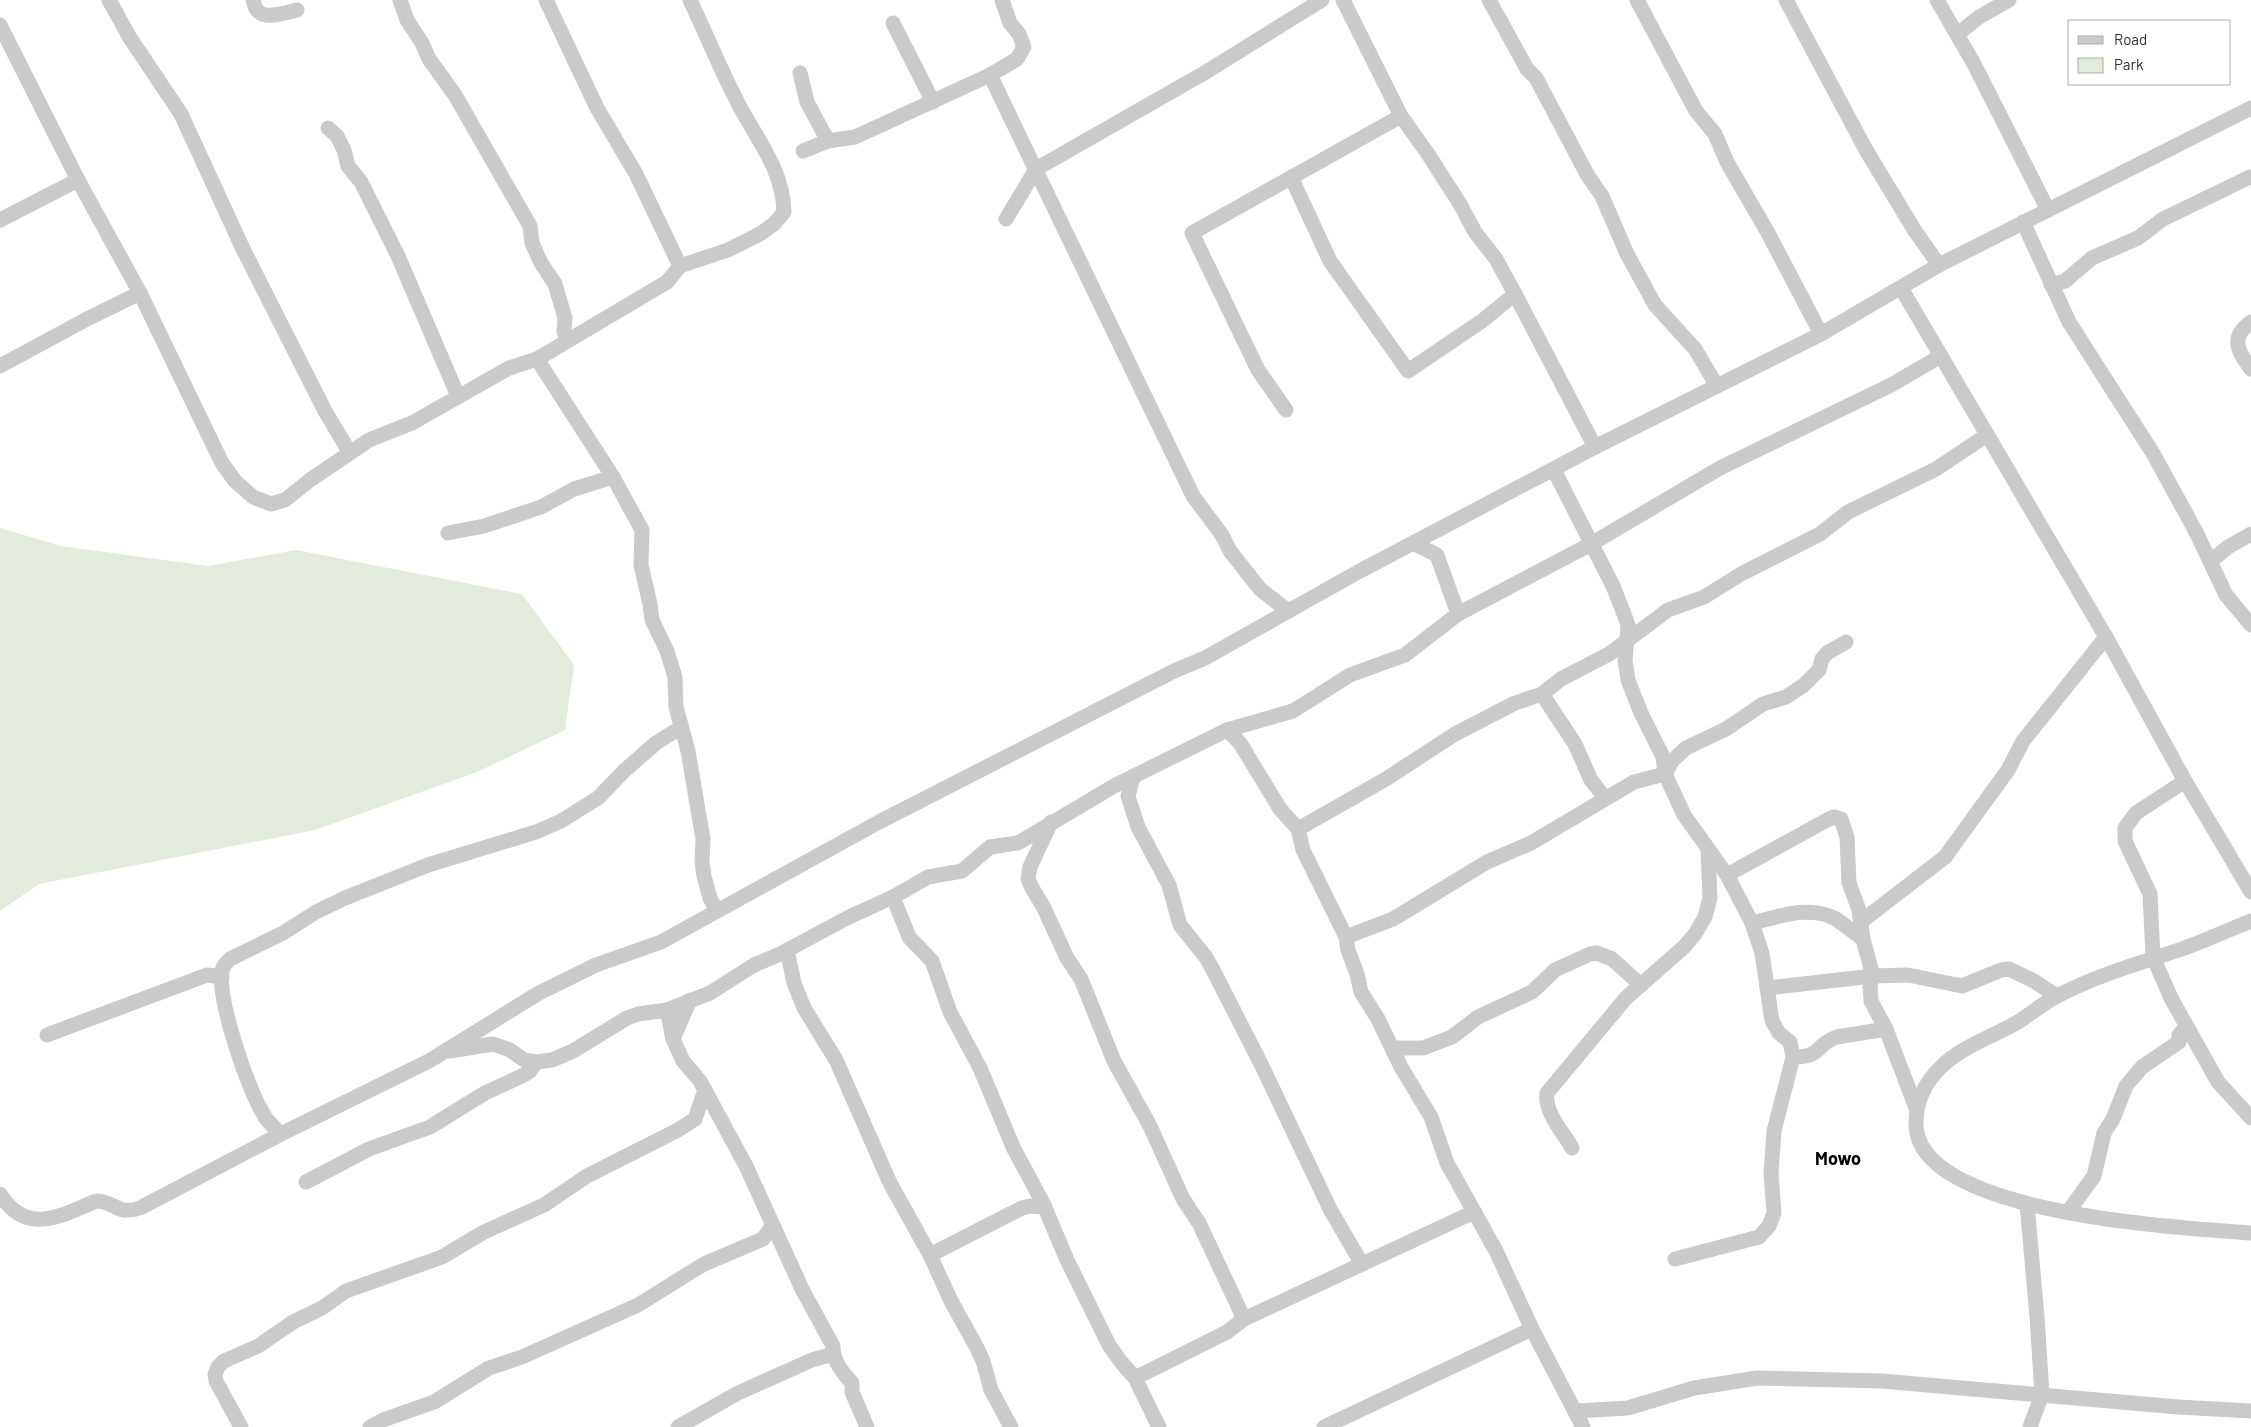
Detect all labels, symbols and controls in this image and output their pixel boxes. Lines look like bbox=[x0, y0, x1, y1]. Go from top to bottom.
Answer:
legend bbox=[2068, 20, 2231, 85]
text: Road bbox=[2114, 30, 2147, 48]
text: Park bbox=[2114, 55, 2144, 73]
district label: Mowo bbox=[1815, 1147, 1861, 1169]

